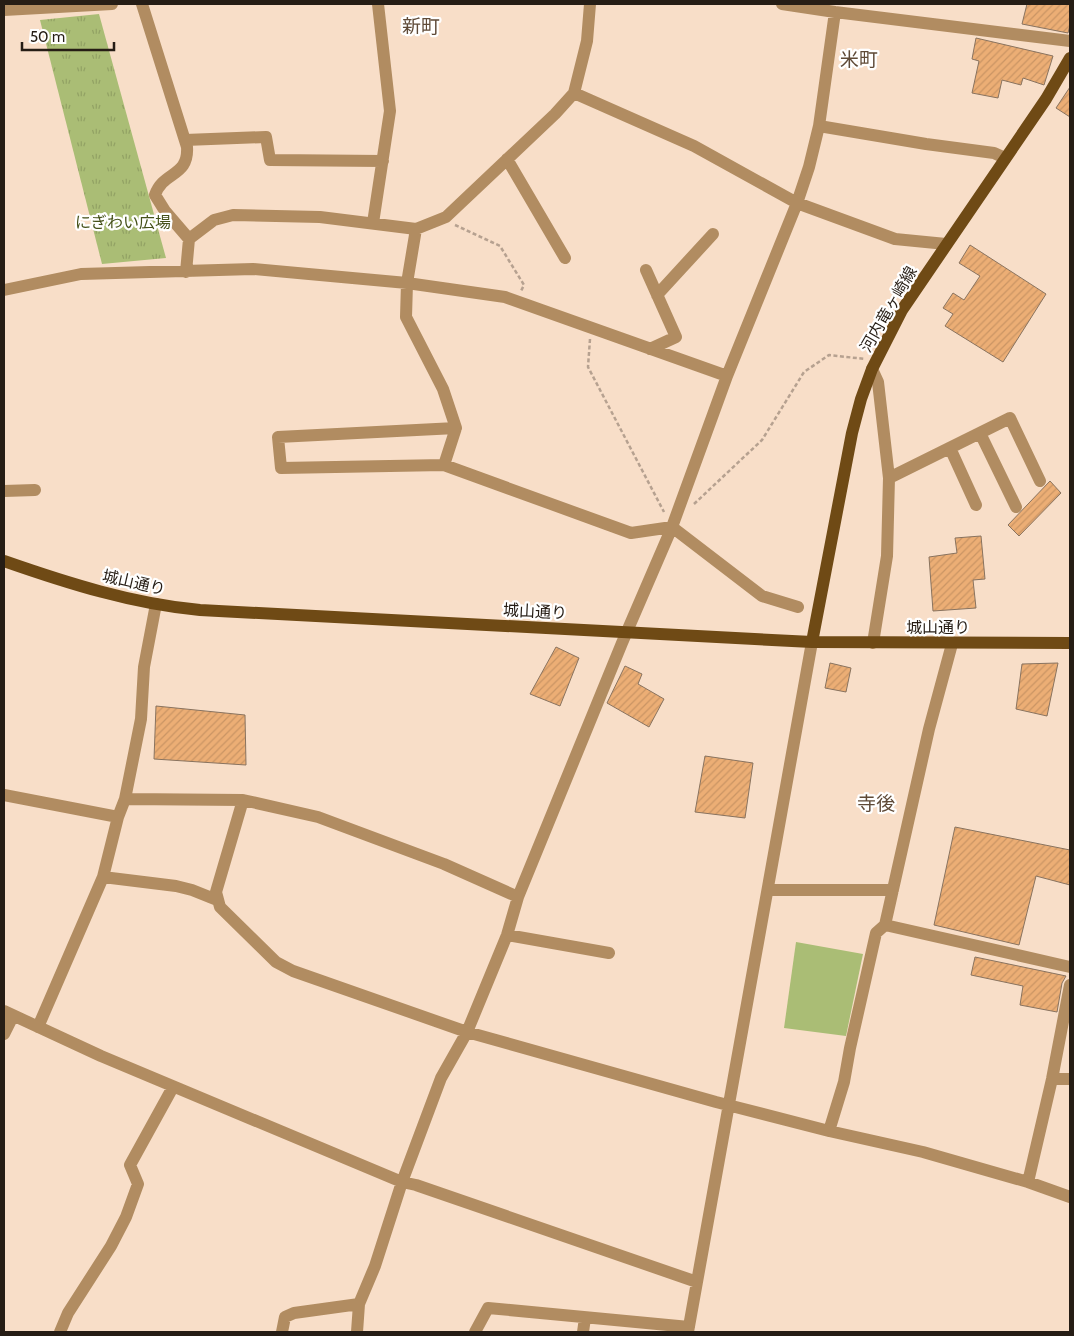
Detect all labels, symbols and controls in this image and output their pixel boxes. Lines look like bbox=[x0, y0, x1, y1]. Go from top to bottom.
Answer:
district label: 新町 bbox=[402, 15, 440, 38]
scale bar bbox=[22, 20, 115, 52]
text: 50 m bbox=[30, 28, 65, 46]
district label: 米町 bbox=[840, 48, 878, 71]
park label: にぎわい広場 bbox=[75, 213, 171, 232]
street label: 河内竜ヶ崎線 bbox=[856, 263, 921, 356]
street label: 城山通り bbox=[101, 566, 167, 599]
street label: 城山通り bbox=[503, 600, 567, 623]
street label: 城山通り bbox=[906, 618, 970, 637]
district label: 寺後 bbox=[857, 792, 895, 815]

